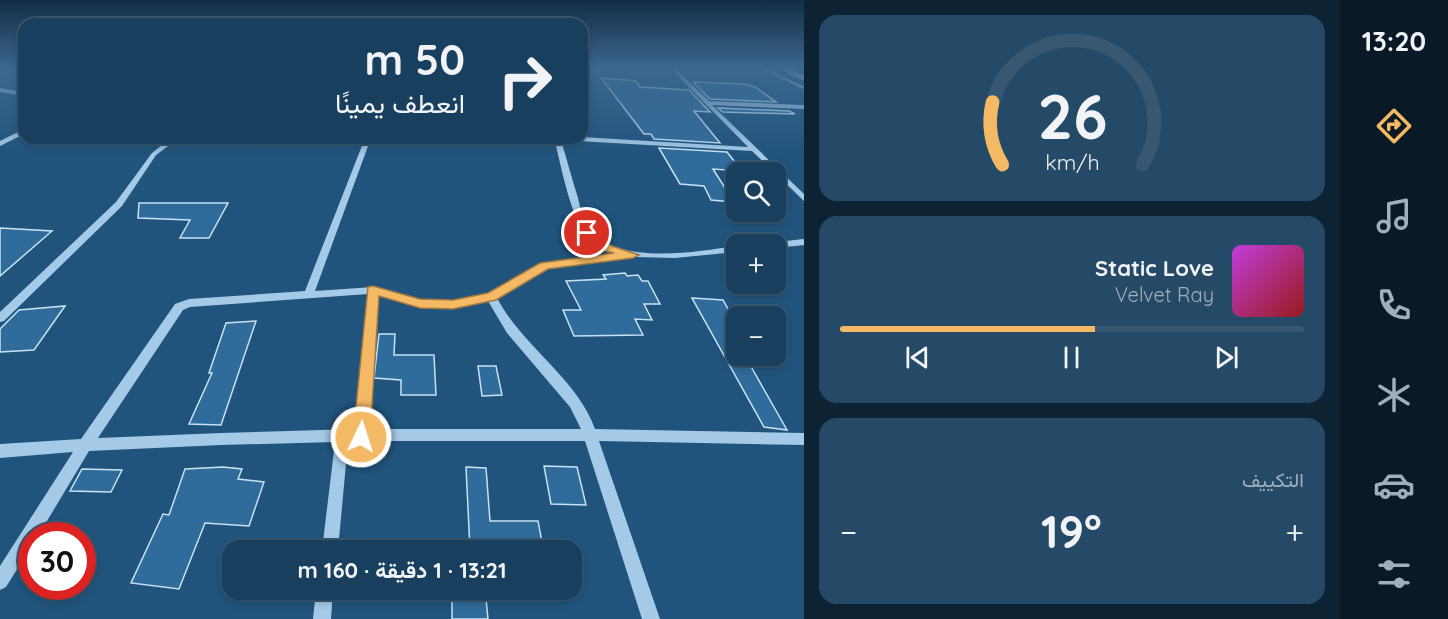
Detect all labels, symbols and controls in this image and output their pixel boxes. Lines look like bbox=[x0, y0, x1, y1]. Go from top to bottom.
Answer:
text: 13:20 bbox=[1362, 24, 1426, 58]
text: 50 m bbox=[365, 33, 465, 86]
icon: right bbox=[486, 42, 564, 120]
text: 26 bbox=[1037, 77, 1107, 155]
text: انعطف يمينًا bbox=[335, 86, 465, 120]
icon: directions bbox=[1373, 105, 1415, 147]
text: km/h bbox=[1045, 150, 1099, 176]
map controls bbox=[726, 162, 786, 366]
button: search bbox=[726, 162, 786, 222]
icon: music bbox=[1373, 195, 1415, 237]
pin bbox=[561, 207, 612, 258]
icon: arrive bbox=[570, 216, 603, 249]
button: + bbox=[726, 234, 786, 294]
text: Static Love bbox=[1095, 254, 1214, 282]
text: Velvet Ray bbox=[1115, 282, 1214, 307]
icon: phone bbox=[1373, 284, 1415, 326]
button: − bbox=[726, 306, 786, 366]
icon: previous bbox=[901, 341, 934, 374]
icon: pause bbox=[1055, 341, 1088, 374]
icon: next bbox=[1210, 341, 1243, 374]
icon: climate bbox=[1373, 374, 1415, 416]
position arrow bbox=[329, 405, 393, 469]
icon: car bbox=[1373, 464, 1415, 506]
text: التكييف bbox=[1242, 467, 1304, 492]
text: 19° bbox=[1041, 503, 1102, 559]
text: − bbox=[840, 511, 857, 552]
text: + bbox=[1285, 511, 1304, 552]
speed limit sign: 30 bbox=[18, 522, 96, 600]
icon: filters bbox=[1373, 553, 1415, 595]
text: 13:21 · 1 دقيقة · 160 m bbox=[297, 556, 507, 584]

